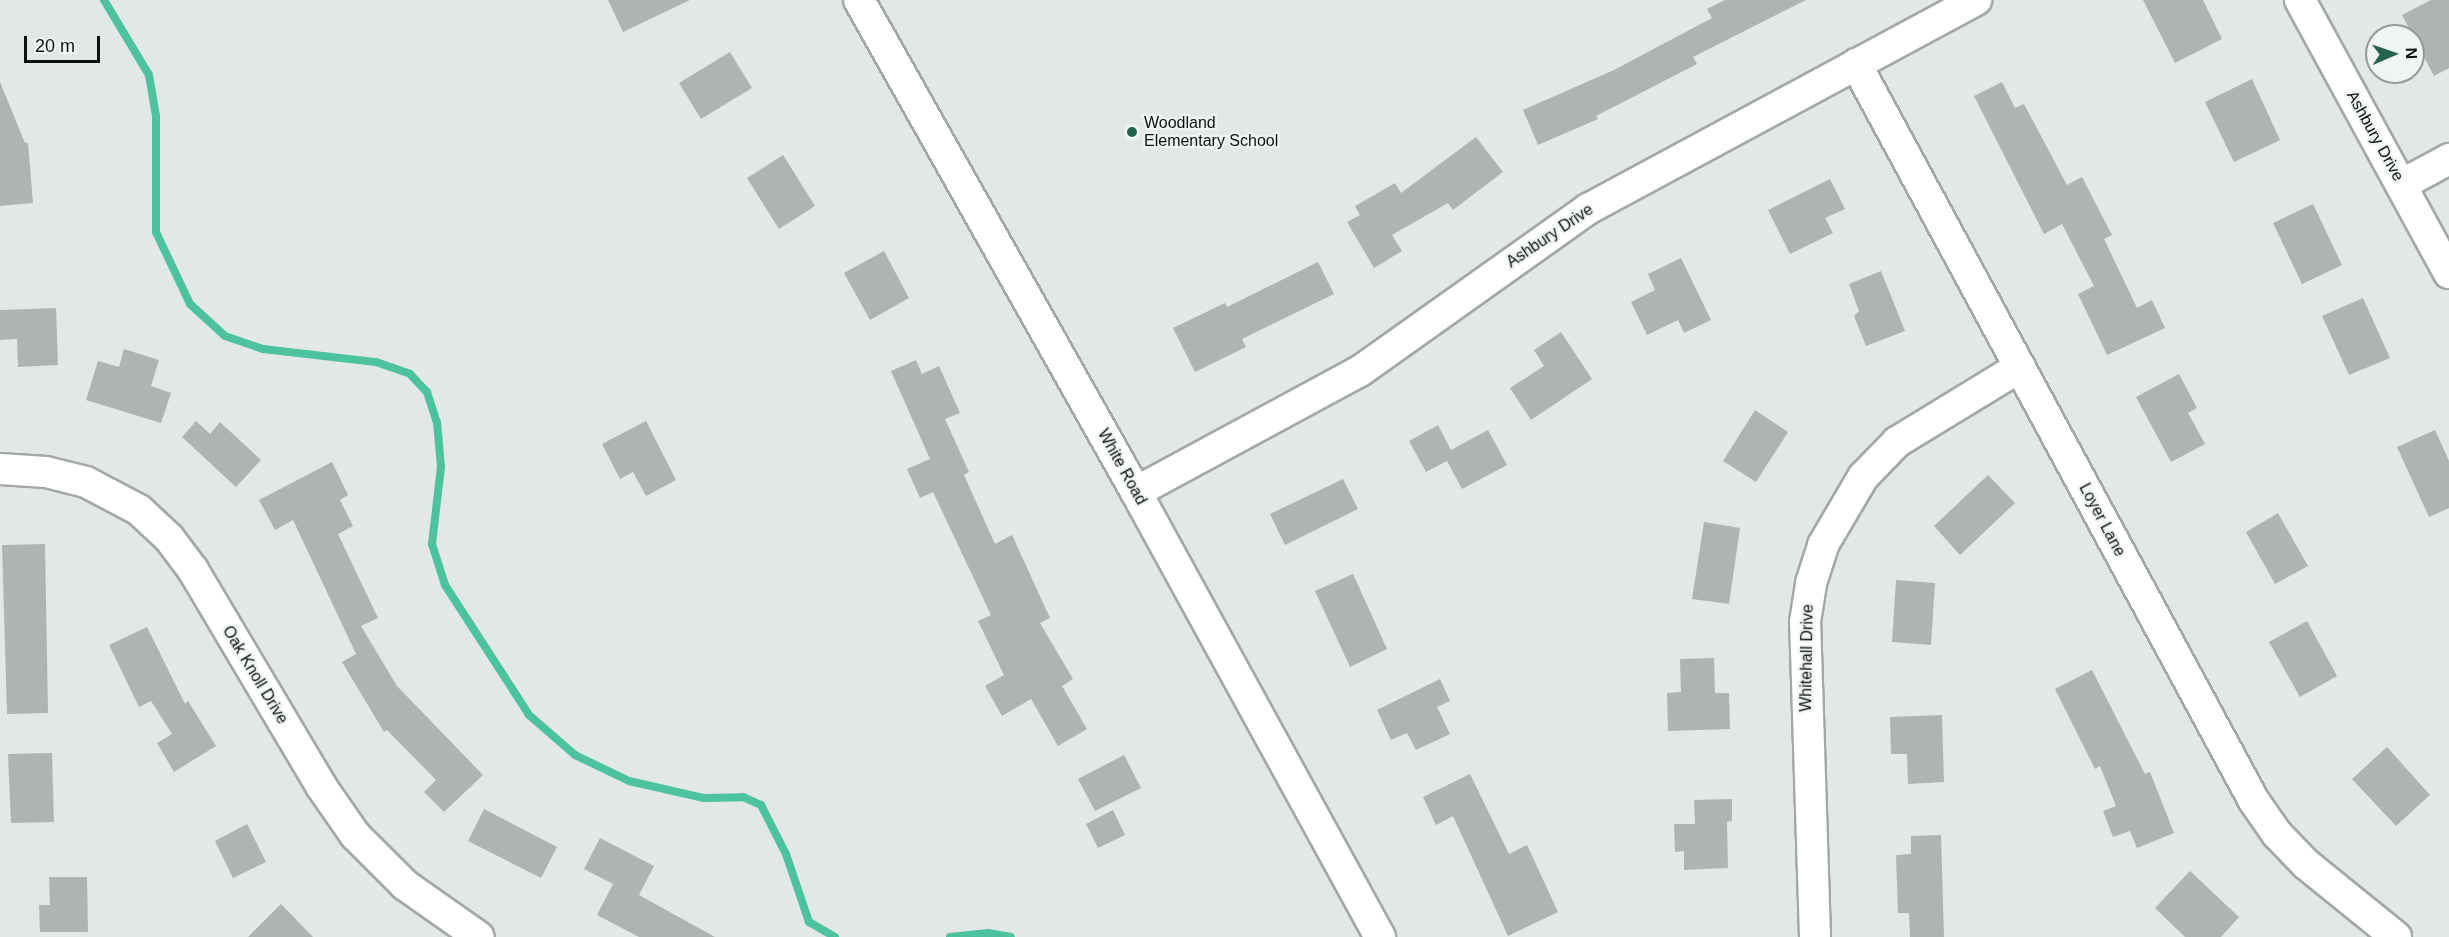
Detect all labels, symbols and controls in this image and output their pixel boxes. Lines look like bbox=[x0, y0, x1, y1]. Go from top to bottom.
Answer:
scale bar bbox=[27, 24, 104, 62]
north arrow bbox=[2365, 24, 2425, 84]
text: 20 m bbox=[35, 36, 75, 56]
text: N bbox=[2403, 47, 2420, 59]
street label: Ashbury Drive bbox=[2342, 87, 2408, 185]
place label: Woodland Elementary School bbox=[1144, 113, 1278, 151]
marker: Woodland Elementary School bbox=[1125, 125, 1139, 139]
street label: Ashbury Drive bbox=[1503, 200, 1597, 272]
street label: White Road bbox=[1093, 426, 1151, 508]
street label: Loyer Lane bbox=[2075, 480, 2129, 560]
street label: Whitehall Drive bbox=[1796, 604, 1818, 712]
street label: Oak Knoll Drive bbox=[218, 622, 292, 728]

